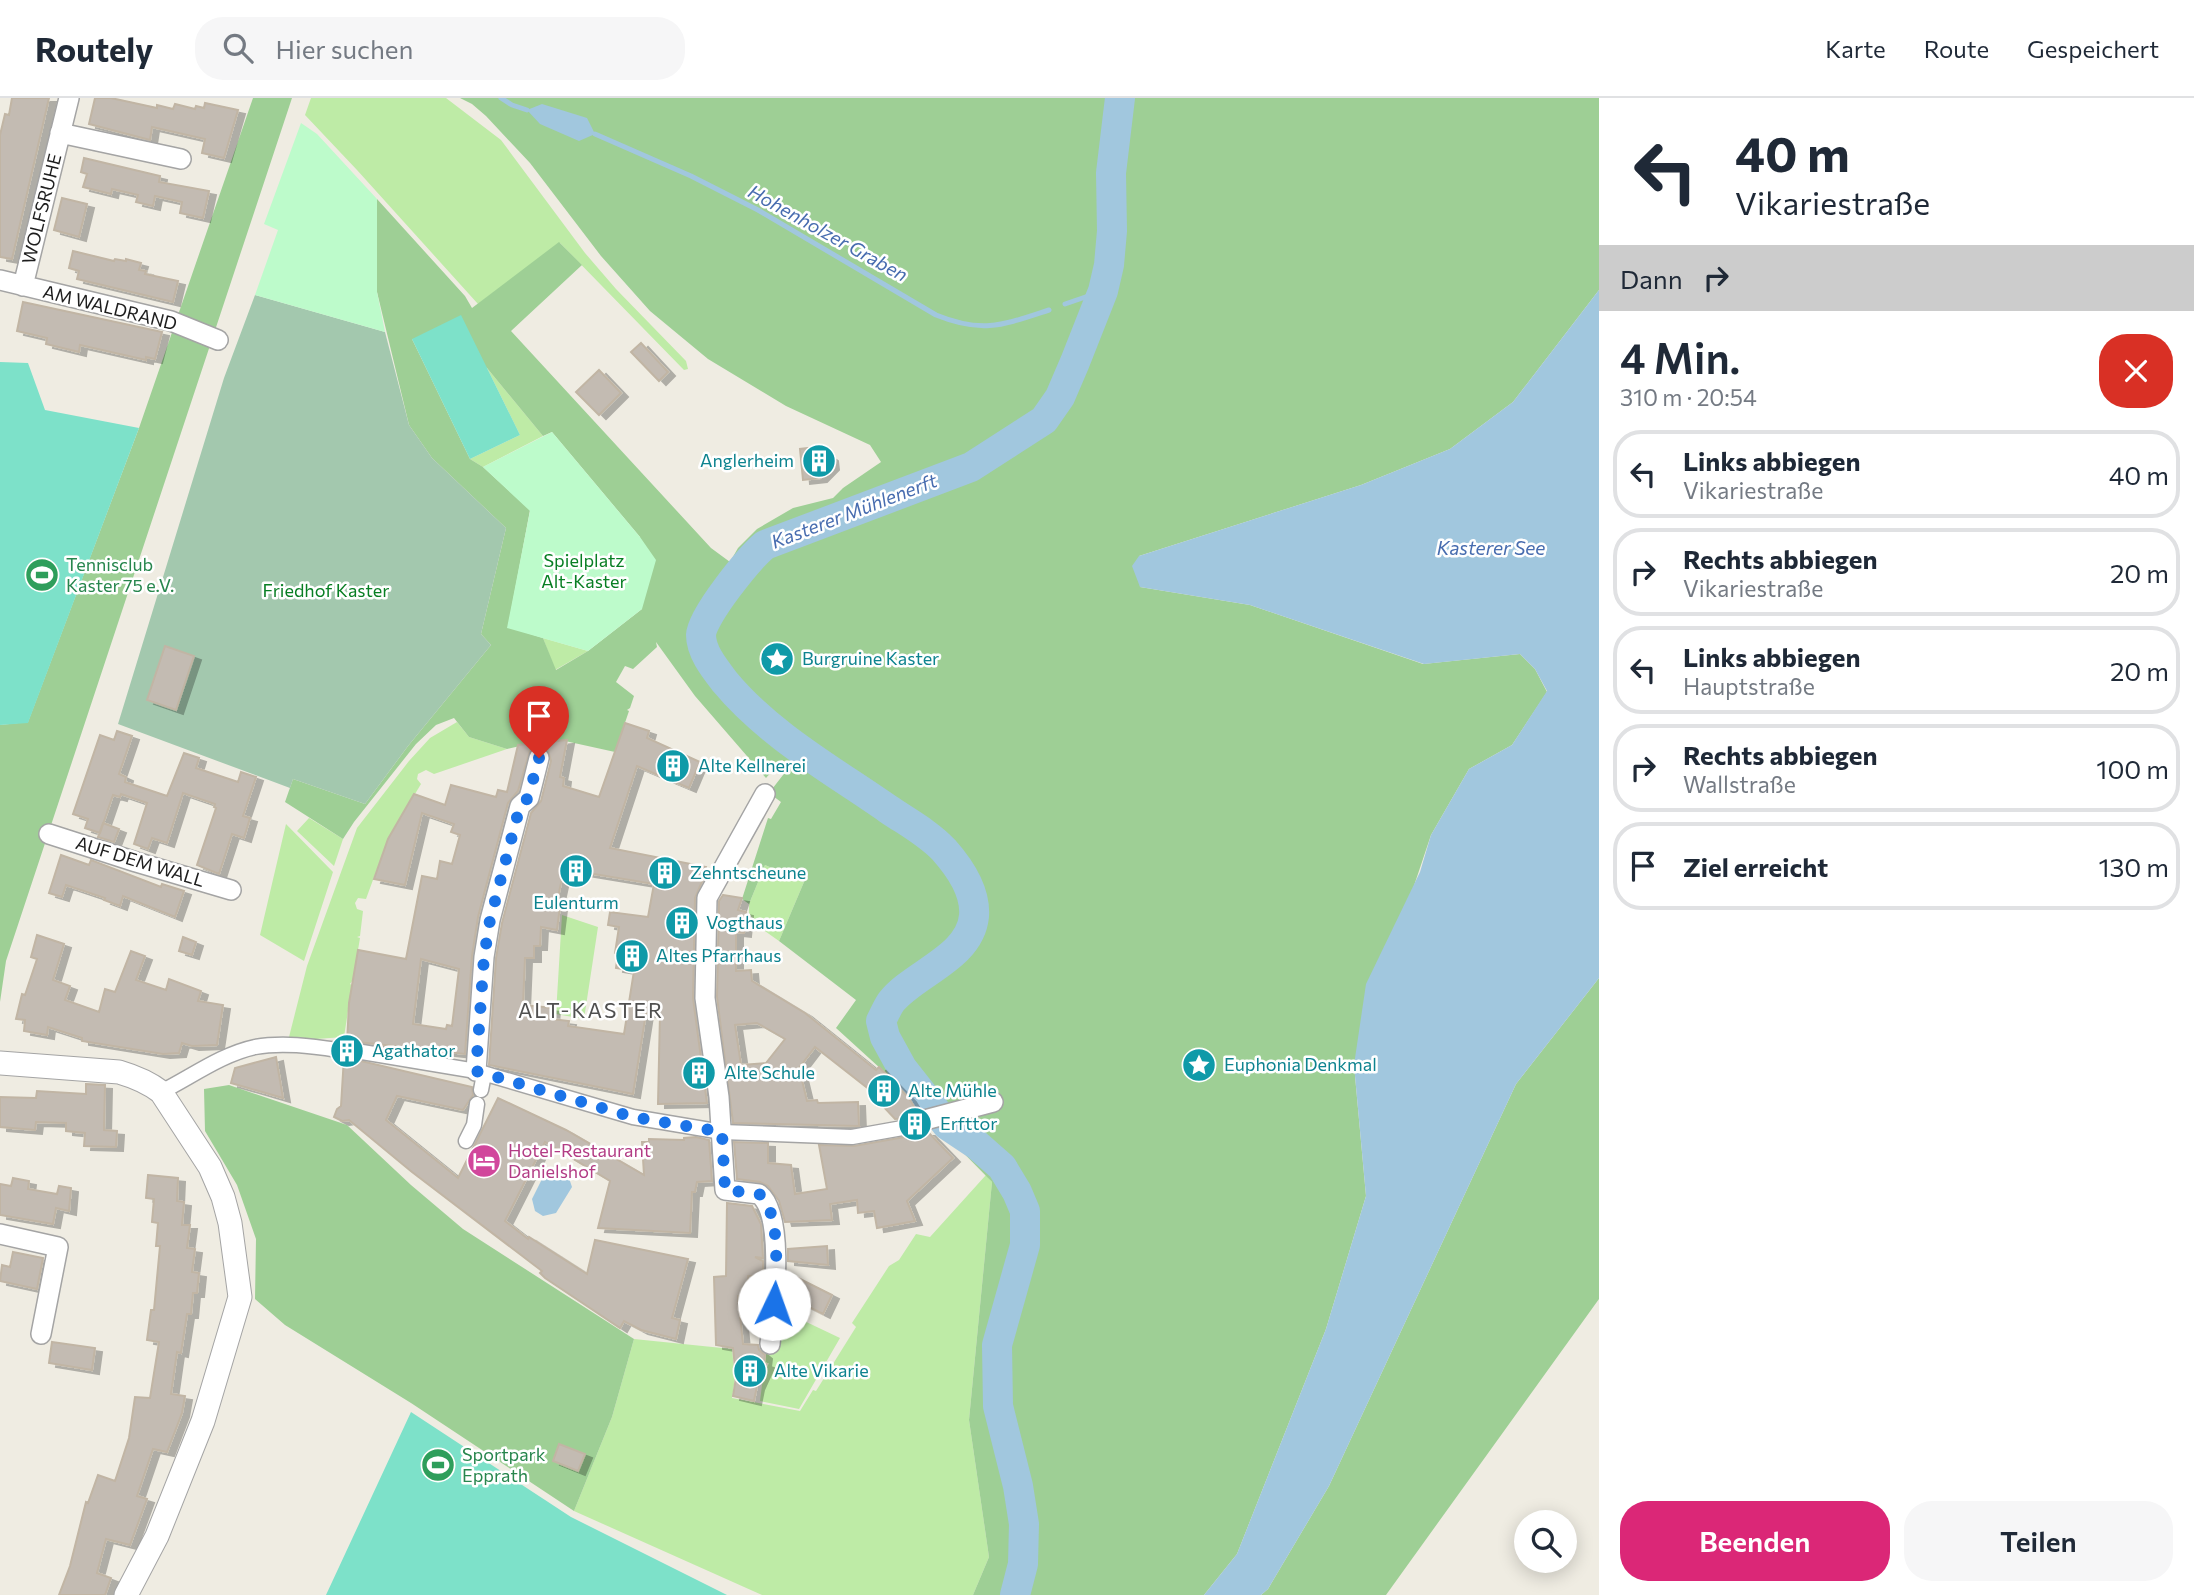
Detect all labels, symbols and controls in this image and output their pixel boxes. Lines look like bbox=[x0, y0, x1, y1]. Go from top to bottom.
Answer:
search box bbox=[195, 17, 685, 80]
text: Routely bbox=[35, 28, 153, 69]
icon: search bbox=[219, 29, 257, 67]
text: Hier suchen bbox=[275, 33, 413, 64]
text: Karte bbox=[1825, 34, 1886, 63]
text: Route bbox=[1924, 34, 1989, 63]
text: Gespeichert bbox=[2027, 34, 2159, 63]
text: 40 m bbox=[1735, 122, 1850, 182]
icon: left bbox=[1620, 126, 1711, 217]
street label: WOLFSRUHE bbox=[17, 151, 65, 266]
water label: Hohenholzer Graben bbox=[745, 179, 912, 286]
text: Vikariestraße bbox=[1735, 182, 1930, 222]
icon: right bbox=[1697, 259, 1735, 297]
text: Dann bbox=[1620, 263, 1683, 294]
street label: AM WALDRAND bbox=[41, 280, 180, 334]
text: 4 Min. bbox=[1620, 331, 1740, 383]
button: close bbox=[2099, 334, 2173, 408]
text: 310 m · 20:54 bbox=[1620, 383, 1757, 411]
building icon: Anglerheim bbox=[800, 442, 838, 480]
text: Links abbiegen bbox=[1683, 445, 1861, 476]
place label: Anglerheim bbox=[700, 449, 794, 471]
icon: left bbox=[1624, 455, 1662, 493]
text: 40 m bbox=[2109, 459, 2169, 490]
water label: Kasterer Mühlenerft bbox=[768, 468, 941, 553]
text: Vikariestraße bbox=[1683, 476, 1823, 504]
water label: Kasterer See bbox=[1437, 536, 1545, 559]
text: Rechts abbiegen bbox=[1683, 543, 1878, 574]
park label: Spielplatz Alt-Kaster bbox=[541, 549, 627, 592]
place label: Tennisclub Kaster 75 e.V. bbox=[66, 553, 174, 596]
icon: right bbox=[1624, 553, 1662, 591]
sports icon: Tennisclub Kaster 75 e.V. bbox=[23, 556, 61, 594]
text: 20 m bbox=[2110, 557, 2169, 588]
text: Vikariestraße bbox=[1683, 574, 1823, 602]
park label: Friedhof Kaster bbox=[263, 579, 389, 601]
place icon: Burgruine Kaster bbox=[758, 640, 796, 678]
text: Links abbiegen bbox=[1683, 641, 1861, 672]
place label: Burgruine Kaster bbox=[802, 647, 939, 669]
icon: left bbox=[1624, 651, 1662, 689]
text: 20 m bbox=[2110, 655, 2169, 686]
text: Hauptstraße bbox=[1683, 672, 1815, 700]
pin bbox=[509, 686, 569, 758]
icon: arrive bbox=[520, 697, 558, 735]
text: Rechts abbiegen bbox=[1683, 739, 1878, 770]
building icon: Alte Kellnerei bbox=[654, 747, 692, 785]
icon: right bbox=[1624, 749, 1662, 787]
text: 100 m bbox=[2096, 753, 2169, 784]
place label: Alte Kellnerei bbox=[698, 754, 806, 776]
text: Wallstraße bbox=[1683, 770, 1796, 798]
street label: AUF DEM WALL bbox=[73, 831, 207, 891]
icon: arrive bbox=[1624, 847, 1662, 885]
text: Ziel erreicht bbox=[1683, 851, 1828, 882]
text: 130 m bbox=[2098, 851, 2169, 882]
building icon: Eulenturm bbox=[557, 852, 595, 890]
building icon: Zehntscheune bbox=[646, 854, 684, 892]
place label: Zehntscheune bbox=[690, 861, 806, 883]
place label: Eulenturm bbox=[533, 891, 619, 913]
building icon: Vogthaus bbox=[663, 904, 701, 942]
place label: Vogthaus bbox=[706, 911, 783, 933]
building icon: Altes Pfarrhaus bbox=[613, 937, 651, 975]
place label: Altes Pfarrhaus bbox=[656, 944, 781, 966]
district label: ALT-KASTER bbox=[518, 997, 664, 1022]
building icon: Agathator bbox=[328, 1032, 366, 1070]
place label: Agathator bbox=[372, 1039, 455, 1061]
place icon: Euphonia Denkmal bbox=[1180, 1046, 1218, 1084]
place label: Euphonia Denkmal bbox=[1224, 1053, 1377, 1075]
building icon: Alte Schule bbox=[680, 1054, 718, 1092]
place label: Alte Schule bbox=[724, 1061, 815, 1083]
building icon: Alte Mühle bbox=[865, 1072, 903, 1110]
place label: Alte Mühle bbox=[908, 1079, 997, 1101]
building icon: Erfttor bbox=[896, 1105, 934, 1143]
place label: Erfttor bbox=[940, 1112, 998, 1134]
place label: Hotel-Restaurant Danielshof bbox=[508, 1139, 651, 1182]
hotel icon: Hotel-Restaurant Danielshof bbox=[465, 1142, 503, 1180]
position arrow bbox=[737, 1267, 811, 1341]
building icon: Alte Vikarie bbox=[731, 1352, 769, 1390]
place label: Alte Vikarie bbox=[774, 1359, 869, 1381]
place label: Sportpark Epprath bbox=[462, 1443, 546, 1486]
sports icon: Sportpark Epprath bbox=[419, 1446, 457, 1484]
button: Beenden bbox=[1620, 1501, 1890, 1581]
button: Teilen bbox=[1904, 1501, 2173, 1581]
map controls bbox=[1514, 1510, 1577, 1573]
button: search bbox=[1514, 1510, 1577, 1573]

